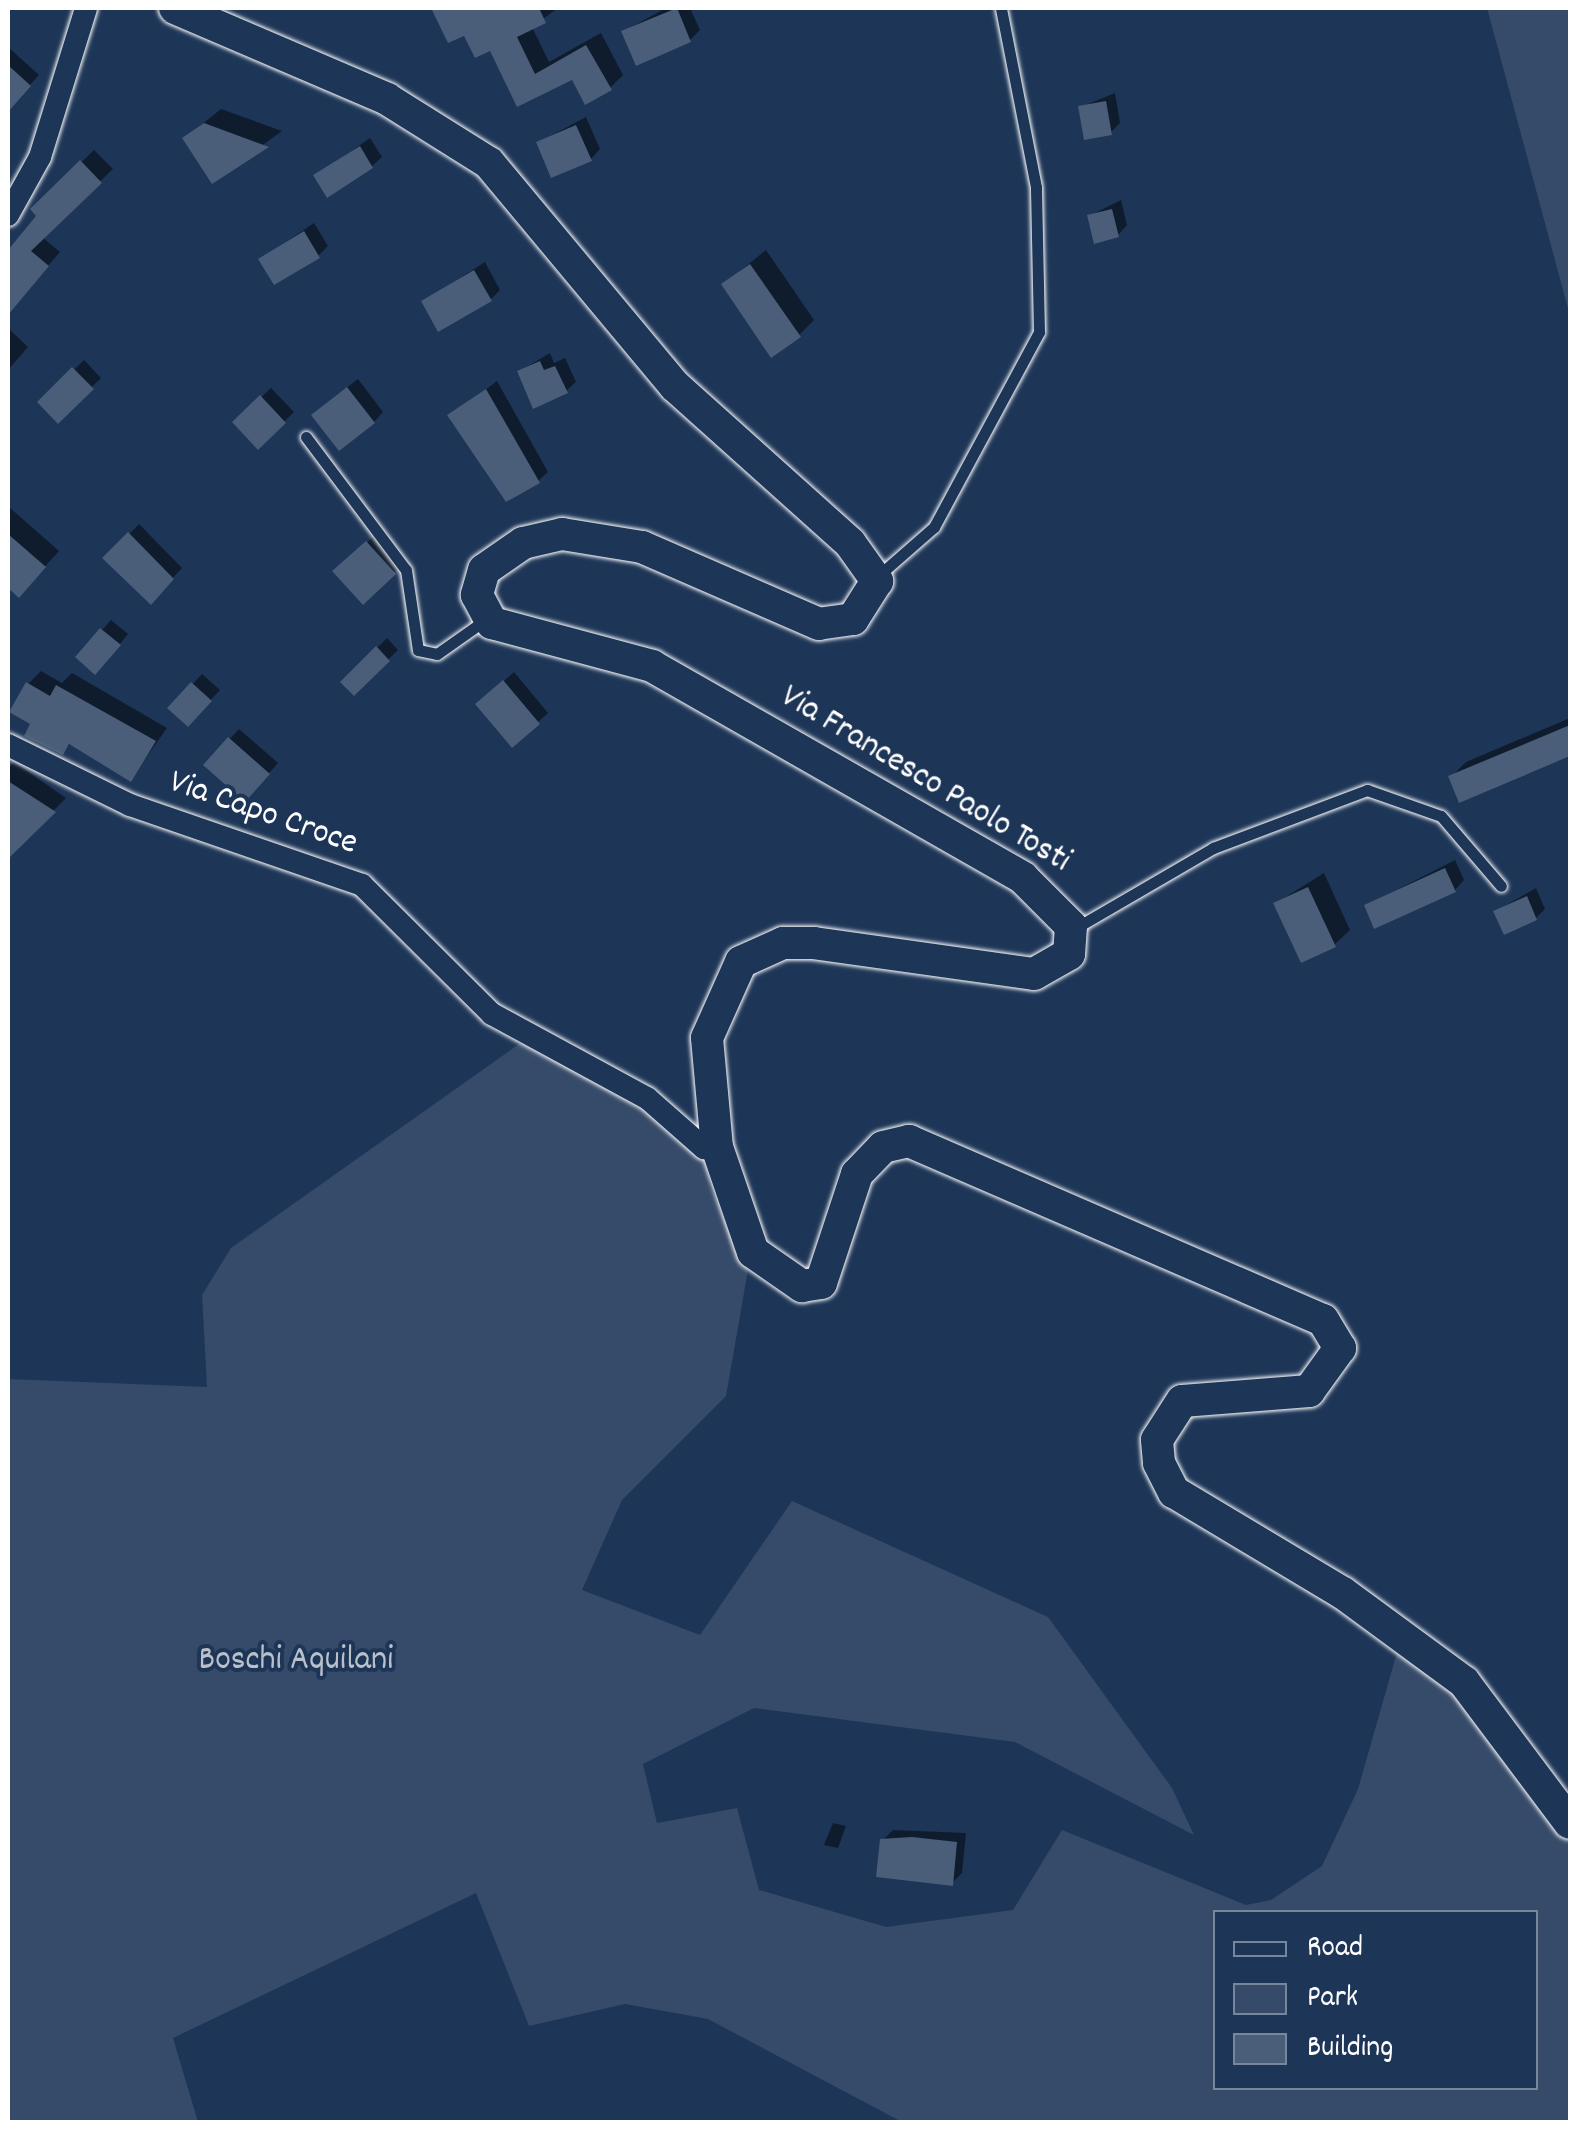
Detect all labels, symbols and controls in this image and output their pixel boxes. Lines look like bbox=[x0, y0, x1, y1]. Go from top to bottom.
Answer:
street label: Via Francesco Paolo Tosti bbox=[772, 677, 1078, 883]
street label: Via Capo Croce bbox=[163, 762, 363, 866]
park label: Boschi Aquilani bbox=[199, 1640, 393, 1682]
legend bbox=[1213, 1910, 1538, 2090]
text: Road bbox=[1307, 1928, 1363, 1971]
text: Park bbox=[1307, 1978, 1358, 2021]
text: Building bbox=[1307, 2028, 1393, 2071]

